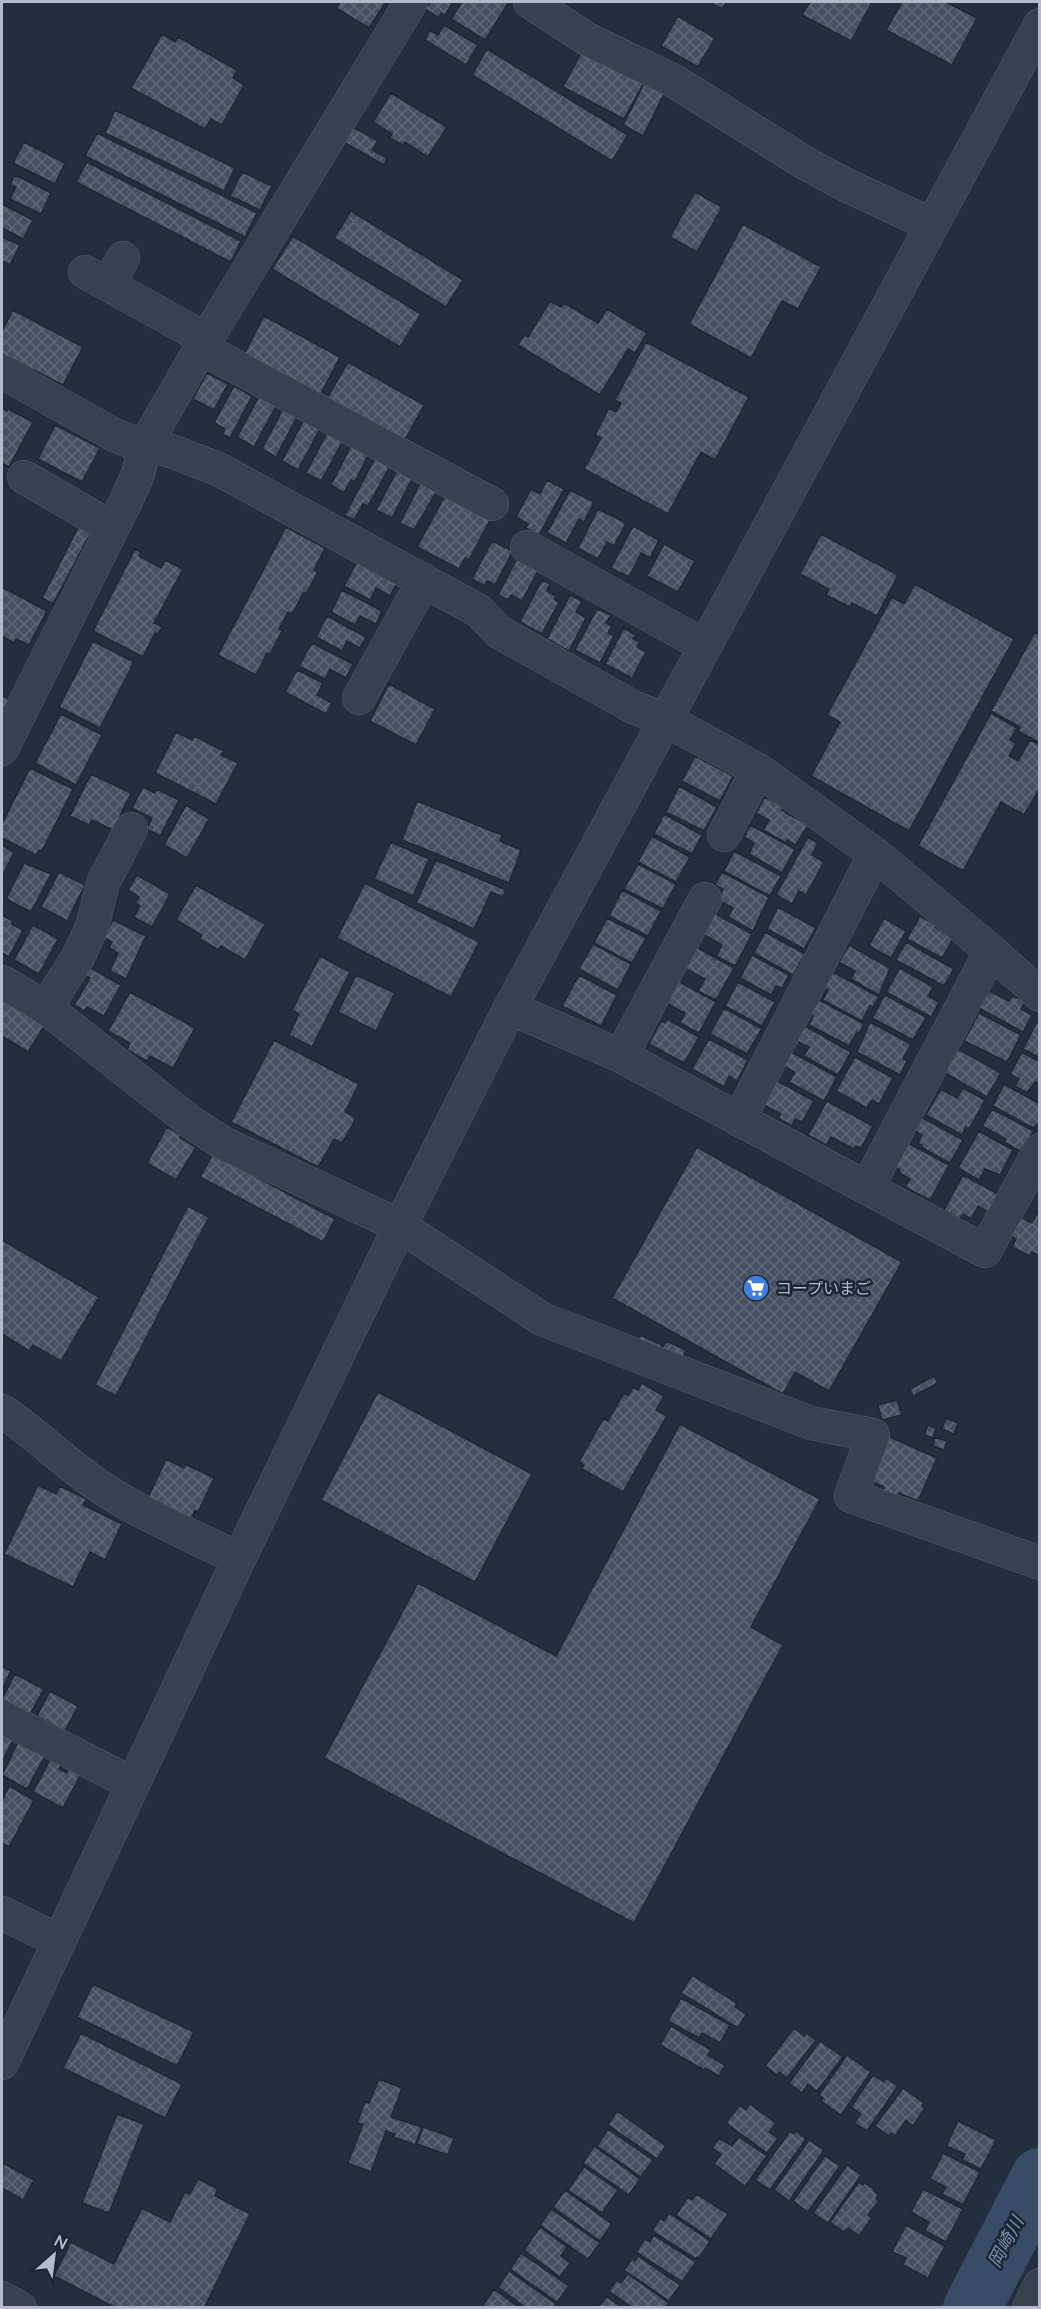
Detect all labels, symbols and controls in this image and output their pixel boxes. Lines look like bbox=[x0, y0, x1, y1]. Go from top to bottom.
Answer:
supermarket icon: コープいまご bbox=[741, 1273, 771, 1303]
place label: コープいまご bbox=[776, 1278, 871, 1297]
water label: 岡崎川 bbox=[983, 2211, 1028, 2271]
north arrow bbox=[24, 2225, 84, 2285]
text: N bbox=[51, 2230, 71, 2253]

